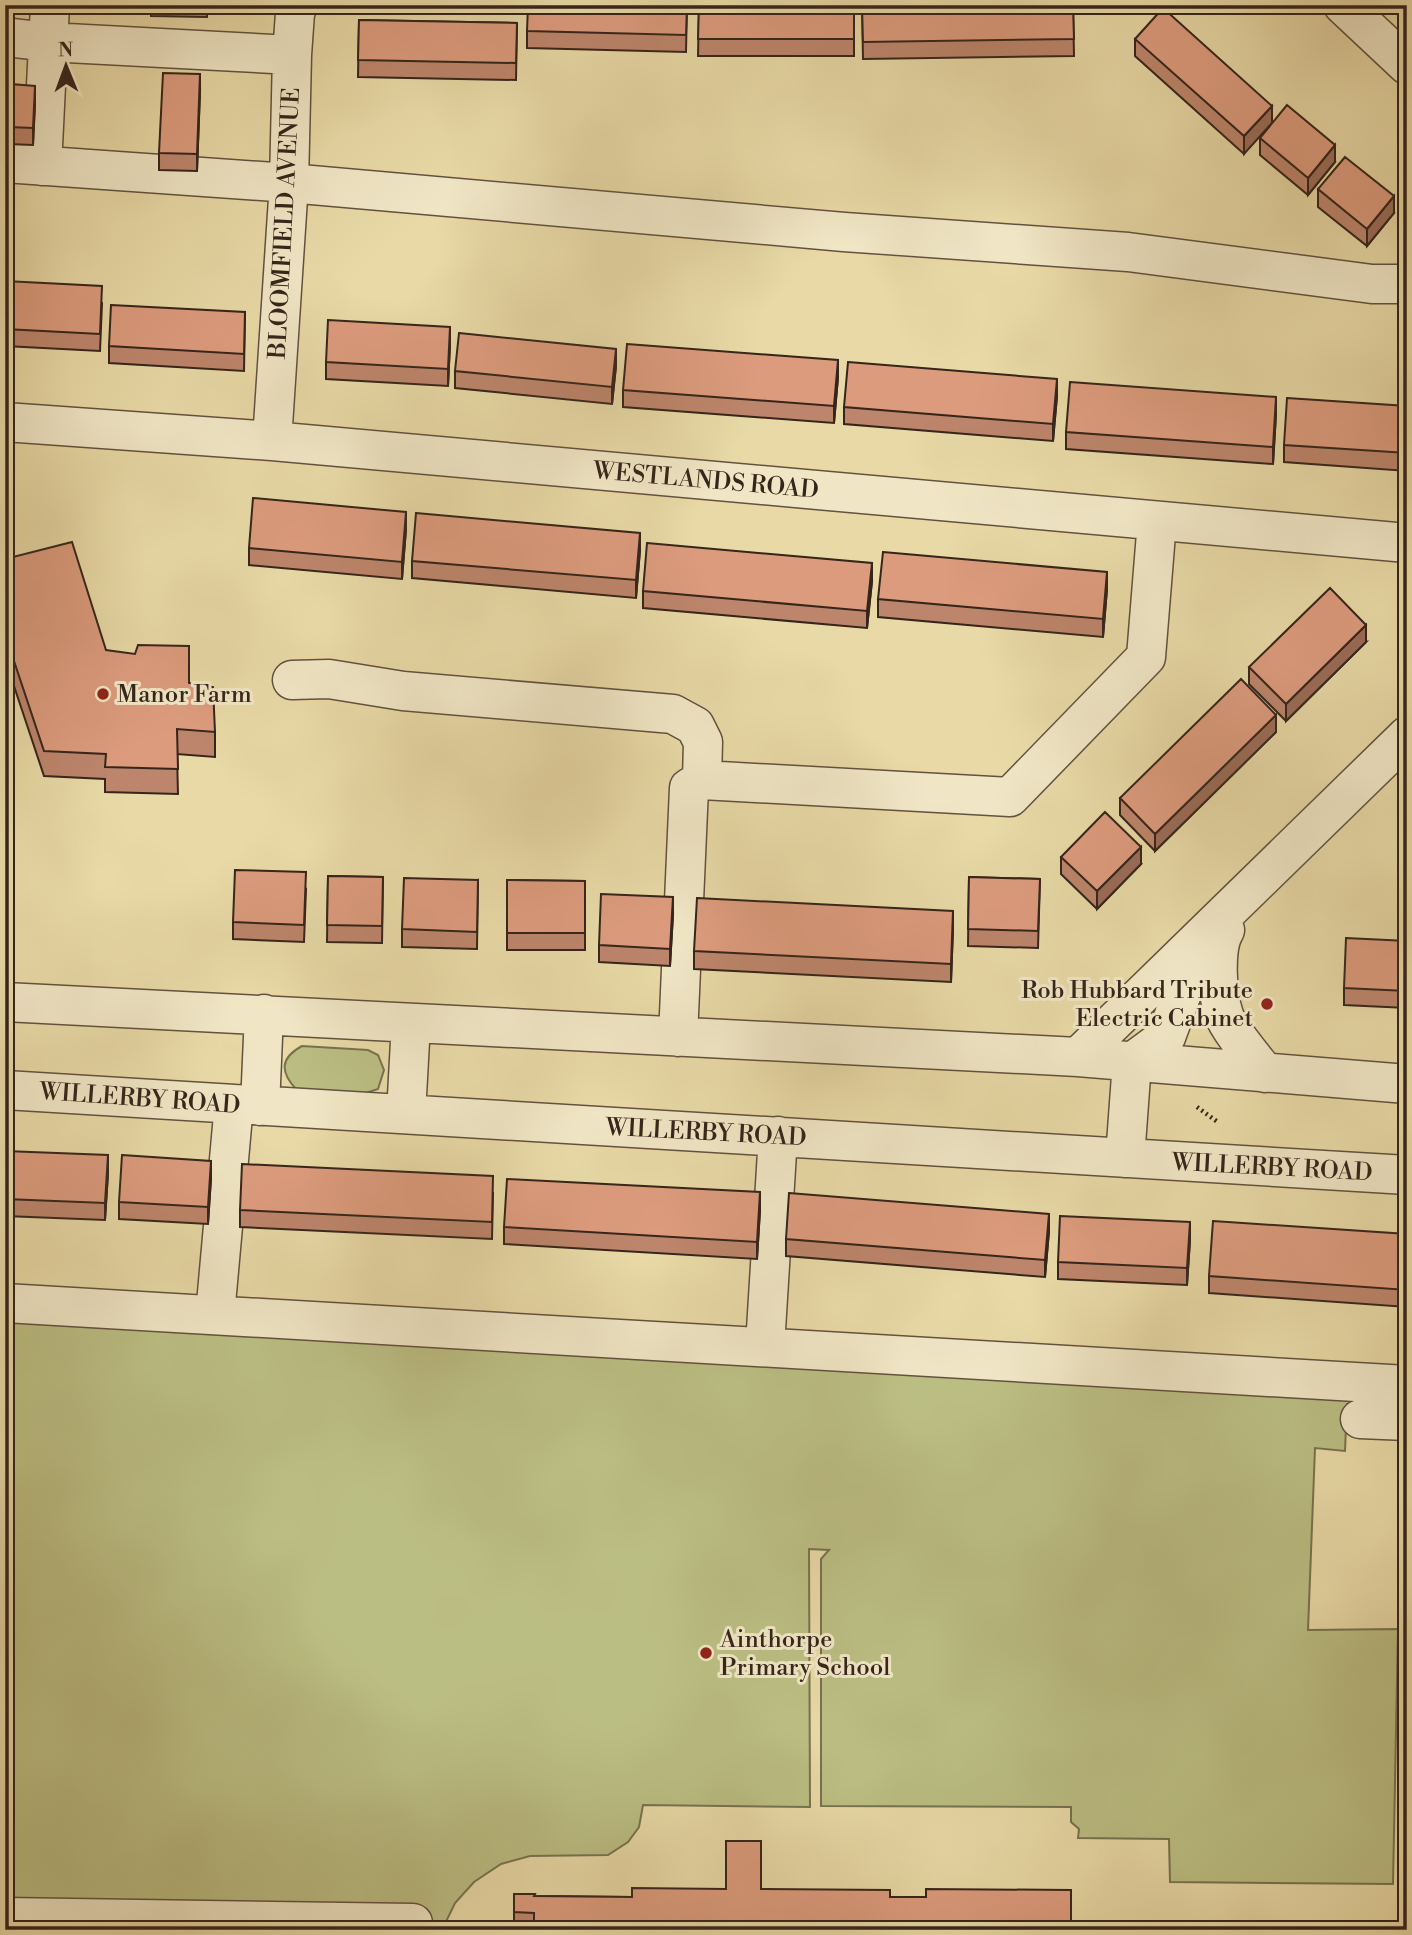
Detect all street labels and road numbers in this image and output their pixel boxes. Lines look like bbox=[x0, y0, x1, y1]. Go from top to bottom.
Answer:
street label: BLOOMFIELD AVENUE bbox=[263, 87, 307, 361]
street label: WESTLANDS ROAD bbox=[591, 456, 820, 506]
street label: WILLERBY ROAD bbox=[38, 1077, 241, 1121]
street label: WILLERBY ROAD bbox=[604, 1113, 807, 1153]
street label: WILLERBY ROAD bbox=[1170, 1148, 1373, 1188]

